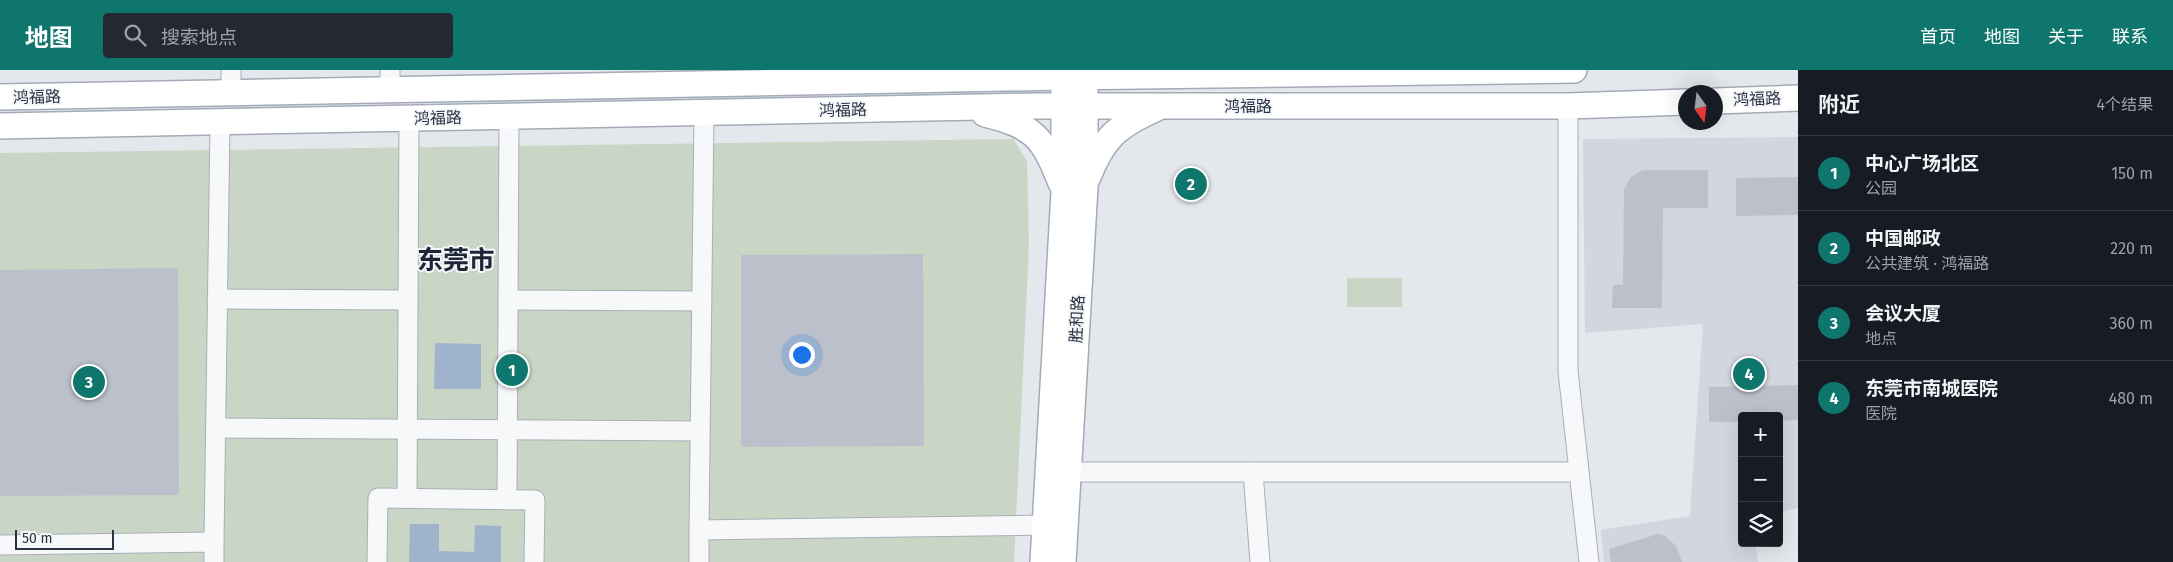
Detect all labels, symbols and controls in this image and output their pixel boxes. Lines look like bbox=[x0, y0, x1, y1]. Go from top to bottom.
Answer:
search box bbox=[103, 13, 453, 58]
icon: search bbox=[121, 21, 149, 49]
text: 地图 bbox=[25, 24, 73, 52]
text: 搜索地点 bbox=[161, 26, 237, 49]
text: 首页 bbox=[1920, 26, 1956, 48]
text: 地图 bbox=[1984, 26, 2020, 48]
text: 关于 bbox=[2048, 26, 2084, 48]
text: 联系 bbox=[2112, 26, 2148, 48]
north arrow bbox=[1678, 85, 1723, 130]
street label: 鸿福路 bbox=[13, 87, 61, 107]
street label: 鸿福路 bbox=[1733, 89, 1781, 109]
text: 附近 bbox=[1818, 92, 1860, 118]
text: 4个结果 bbox=[2096, 95, 2153, 114]
street label: 鸿福路 bbox=[1224, 97, 1272, 116]
street label: 鸿福路 bbox=[819, 100, 867, 120]
street label: 鸿福路 bbox=[414, 108, 462, 128]
text: 中心广场北区 bbox=[1865, 152, 1979, 175]
text: 1 bbox=[1830, 164, 1838, 183]
text: 150 m bbox=[2111, 164, 2153, 183]
pin: 2 bbox=[1175, 165, 1207, 203]
text: 公园 bbox=[1865, 179, 1897, 198]
text: 中国邮政 bbox=[1865, 227, 1941, 250]
text: 2 bbox=[1830, 239, 1838, 258]
text: 220 m bbox=[2110, 239, 2153, 258]
district label: 东莞市 bbox=[417, 245, 495, 276]
text: 公共建筑 · 鸿福路 bbox=[1865, 254, 1989, 273]
street label: 胜和路 bbox=[1066, 295, 1088, 343]
text: 会议大厦 bbox=[1865, 302, 1941, 325]
text: 3 bbox=[1830, 314, 1838, 333]
text: 360 m bbox=[2110, 314, 2153, 333]
text: 地点 bbox=[1865, 329, 1897, 348]
your location bbox=[789, 342, 815, 368]
pin: 1 bbox=[496, 351, 528, 389]
pin: 4 bbox=[1733, 355, 1765, 393]
pin: 3 bbox=[73, 363, 105, 401]
text: 东莞市南城医院 bbox=[1865, 377, 1998, 400]
text: 4 bbox=[1829, 389, 1839, 408]
text: 480 m bbox=[2109, 389, 2153, 408]
text: 医院 bbox=[1865, 404, 1897, 423]
map controls bbox=[1738, 412, 1783, 547]
button: + bbox=[1738, 412, 1783, 457]
button: − bbox=[1738, 457, 1783, 502]
button: layers bbox=[1738, 502, 1783, 547]
scale bar bbox=[15, 527, 114, 550]
text: 50 m bbox=[22, 530, 53, 547]

